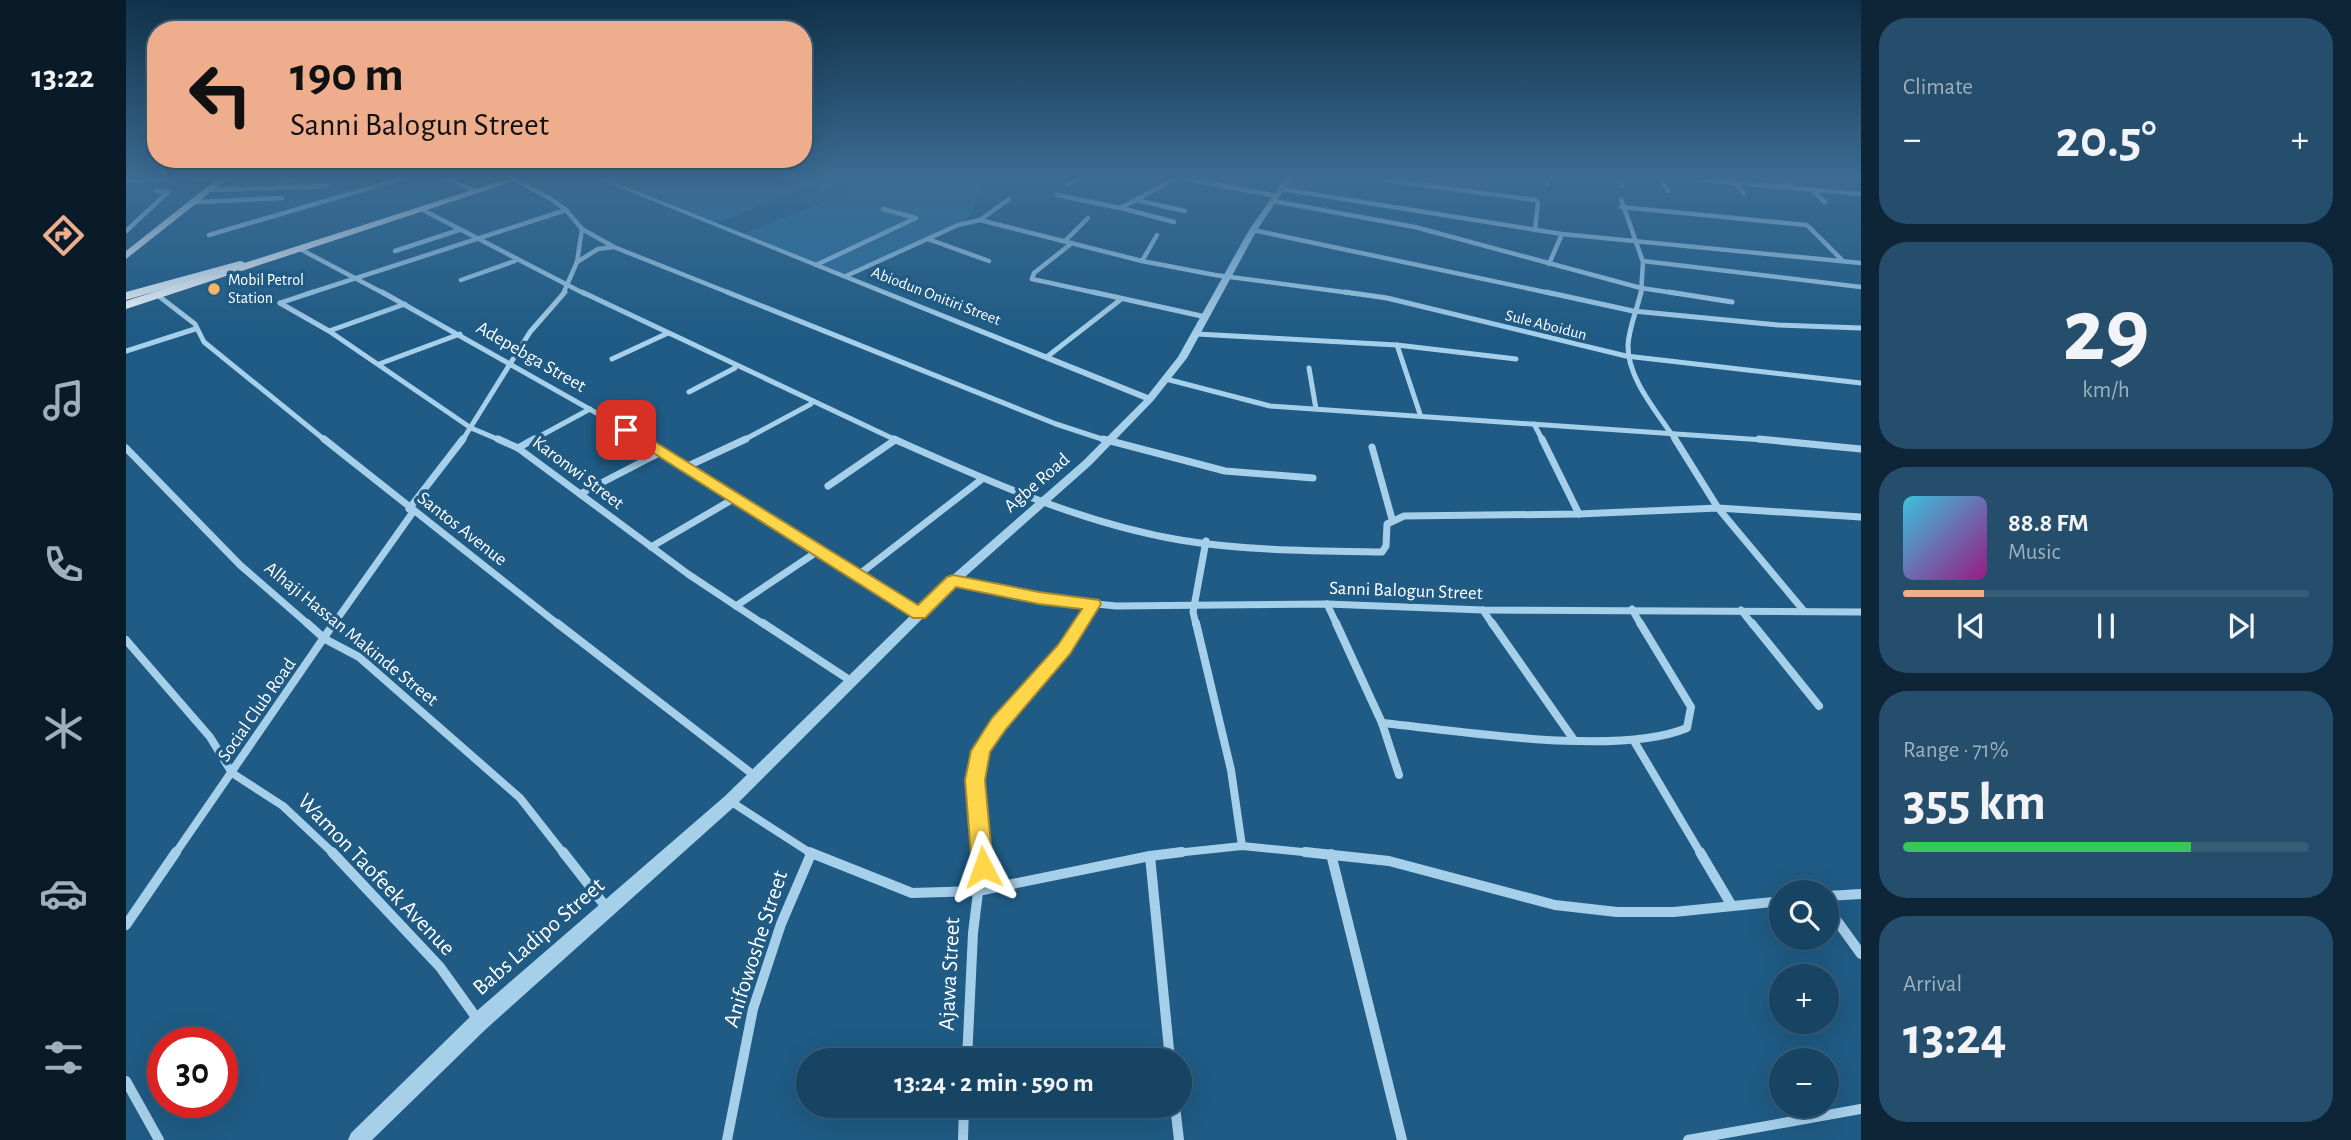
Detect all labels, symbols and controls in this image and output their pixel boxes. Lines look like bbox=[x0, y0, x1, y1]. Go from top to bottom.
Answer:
icon: left bbox=[175, 49, 266, 140]
text: 190 m bbox=[290, 51, 404, 100]
text: 13:22 bbox=[32, 61, 94, 93]
text: Climate bbox=[1903, 76, 1973, 99]
text: Sanni Balogun Street bbox=[290, 109, 549, 141]
text: 20.5° bbox=[2055, 114, 2157, 166]
text: − bbox=[1903, 121, 1921, 159]
text: + bbox=[2291, 121, 2309, 159]
icon: directions bbox=[39, 211, 88, 260]
street label: Abiodun Onitiri Street bbox=[869, 264, 1003, 328]
place label: Mobil Petrol Station bbox=[228, 272, 304, 306]
marker: Mobil Petrol Station bbox=[206, 281, 222, 297]
text: 29 bbox=[2063, 286, 2149, 377]
street label: Sule Aboidun bbox=[1504, 307, 1588, 343]
street label: Adepebga Street bbox=[473, 318, 589, 396]
icon: music bbox=[39, 376, 88, 425]
text: km/h bbox=[2082, 379, 2130, 402]
pin bbox=[596, 400, 656, 460]
icon: arrive bbox=[607, 411, 645, 449]
street label: Karonwi Street bbox=[529, 433, 627, 513]
street label: Agbe Road bbox=[1001, 450, 1073, 516]
street label: Santos Avenue bbox=[414, 488, 510, 570]
text: 88.8 FM bbox=[2008, 510, 2089, 536]
icon: phone bbox=[39, 540, 88, 589]
text: Music bbox=[2008, 541, 2060, 564]
street label: Alhaji Hassan Makinde Street bbox=[261, 558, 441, 710]
street label: Sanni Balogun Street bbox=[1329, 579, 1483, 603]
icon: previous bbox=[1952, 607, 1990, 645]
icon: pause bbox=[2087, 607, 2125, 645]
icon: next bbox=[2222, 607, 2260, 645]
street label: Social Club Road bbox=[214, 655, 300, 765]
icon: climate bbox=[39, 704, 88, 753]
text: Range · 71% bbox=[1903, 739, 2009, 762]
text: 355 km bbox=[1903, 777, 2046, 829]
street label: Wamon Taofeek Avenue bbox=[293, 790, 459, 960]
position arrow bbox=[946, 830, 1020, 904]
street label: Anifowoshe Street bbox=[720, 867, 792, 1030]
icon: car bbox=[39, 869, 88, 918]
street label: Babs Ladipo Street bbox=[469, 874, 610, 1000]
map controls bbox=[1769, 880, 1839, 1118]
button: search bbox=[1769, 880, 1839, 950]
street label: Ajawa Street bbox=[936, 916, 964, 1031]
button: + bbox=[1769, 964, 1839, 1034]
text: Arrival bbox=[1903, 973, 1962, 996]
text: 13:24 bbox=[1903, 1011, 2007, 1063]
speed limit sign: 30 bbox=[147, 1027, 238, 1118]
icon: filters bbox=[39, 1033, 88, 1082]
button: − bbox=[1769, 1048, 1839, 1118]
text: 13:24 · 2 min · 590 m bbox=[894, 1070, 1094, 1096]

